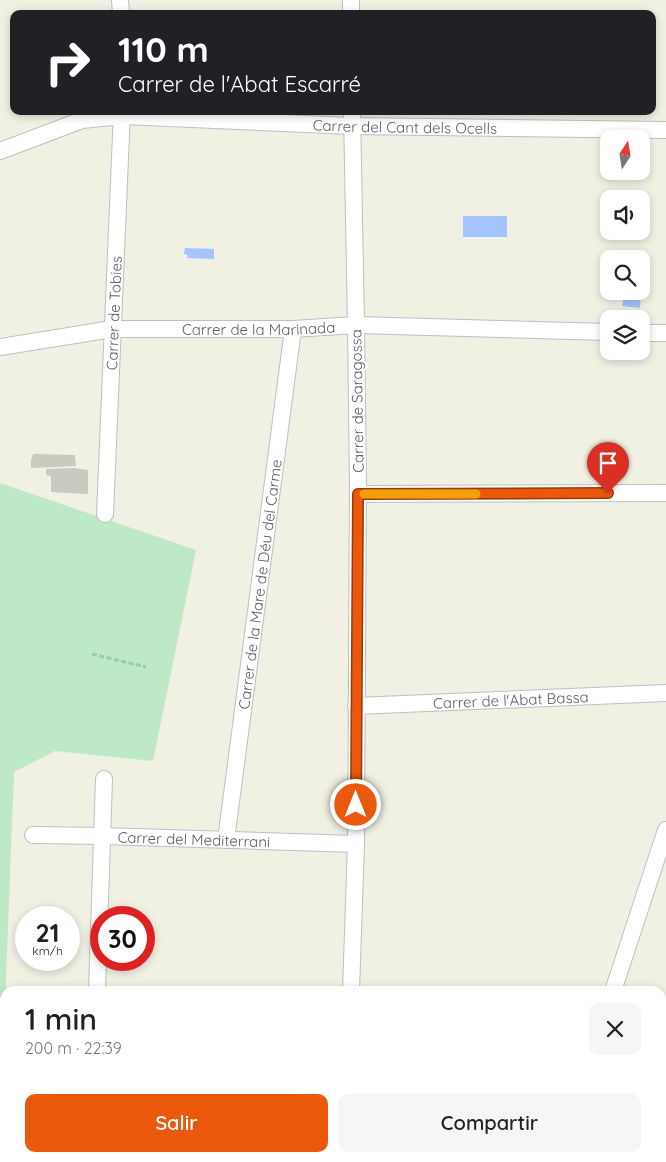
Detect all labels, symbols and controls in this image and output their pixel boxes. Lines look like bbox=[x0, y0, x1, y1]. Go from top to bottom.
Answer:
text: 110 m bbox=[118, 27, 209, 71]
icon: right bbox=[35, 30, 100, 95]
text: Carrer de l'Abat Escarré bbox=[118, 70, 361, 98]
street label: Carrer del Cant dels Ocells bbox=[312, 115, 497, 137]
north arrow bbox=[600, 130, 650, 180]
map controls bbox=[600, 130, 650, 360]
button: sound bbox=[600, 190, 650, 240]
button: search bbox=[600, 250, 650, 300]
street label: Carrer de Tobies bbox=[102, 256, 125, 371]
button: layers bbox=[600, 310, 650, 360]
street label: Carrer de la Marinada bbox=[182, 317, 336, 339]
street label: Carrer de Saragossa bbox=[346, 329, 368, 473]
pin bbox=[587, 442, 629, 493]
icon: arrive bbox=[594, 449, 622, 477]
street label: Carrer de la Mare de Déu del Carme bbox=[234, 458, 285, 710]
street label: Carrer de l'Abat Bassa bbox=[433, 687, 589, 712]
position arrow bbox=[329, 778, 381, 830]
street label: Carrer del Mediterrani bbox=[117, 827, 271, 851]
speed limit sign: 30 bbox=[90, 906, 155, 971]
text: 21 bbox=[36, 917, 59, 948]
text: km/h bbox=[32, 943, 63, 958]
text: 1 min bbox=[25, 1000, 97, 1038]
button: close bbox=[589, 1003, 641, 1055]
text: 200 m · 22:39 bbox=[25, 1038, 122, 1058]
button: Salir bbox=[25, 1094, 328, 1152]
button: Compartir bbox=[338, 1094, 641, 1152]

